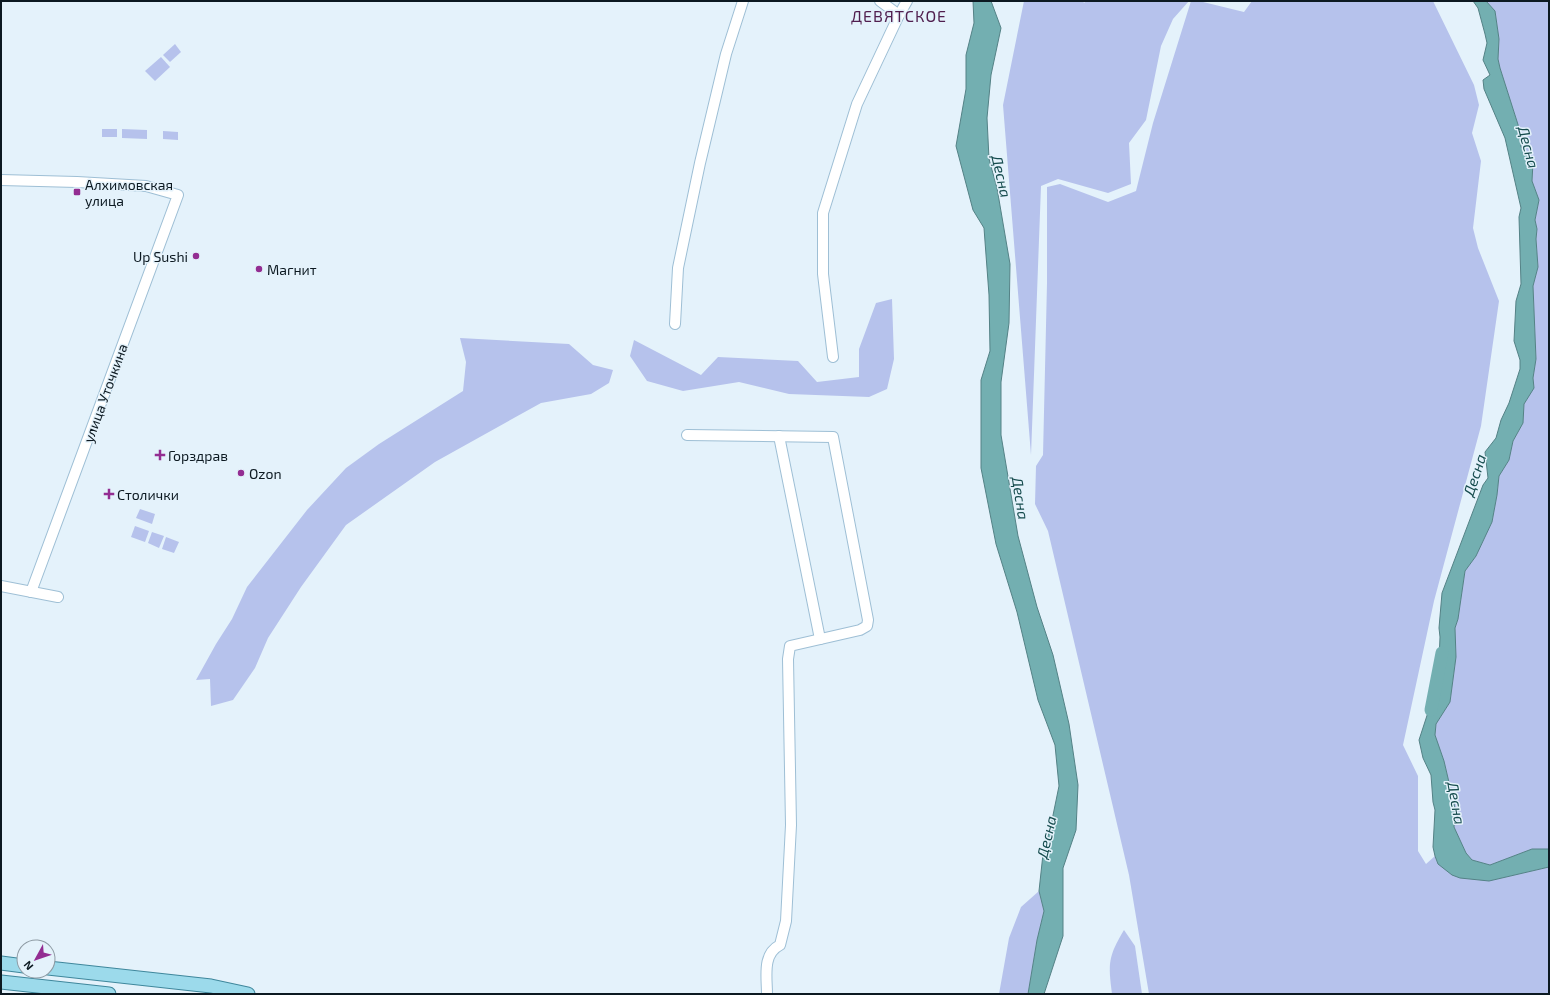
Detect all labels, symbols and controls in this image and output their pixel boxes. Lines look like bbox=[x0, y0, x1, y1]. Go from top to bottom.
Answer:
district label: ДЕВЯТСКОЕ bbox=[851, 6, 947, 25]
water label: Десна bbox=[1514, 123, 1543, 170]
water label: Десна bbox=[988, 152, 1016, 199]
place label: Алхимовская улица bbox=[85, 176, 173, 209]
marker: Алхимовская улица bbox=[72, 187, 82, 197]
place label: Up Sushi bbox=[133, 248, 188, 265]
marker: Up Sushi bbox=[191, 251, 201, 261]
place label: Магнит bbox=[267, 261, 317, 278]
marker: Магнит bbox=[254, 264, 264, 274]
street label: улица Уточкина bbox=[79, 341, 131, 445]
place label: Горздрав bbox=[168, 447, 228, 464]
marker: Горздрав bbox=[155, 450, 165, 460]
water label: Десна bbox=[1458, 452, 1489, 499]
place label: Ozon bbox=[249, 465, 282, 482]
marker: Ozon bbox=[236, 468, 246, 478]
water label: Десна bbox=[1009, 474, 1033, 521]
place label: Столички bbox=[117, 486, 179, 503]
marker: Столички bbox=[104, 489, 114, 499]
water label: Десна bbox=[1444, 779, 1470, 826]
water label: Десна bbox=[1032, 814, 1060, 861]
north arrow bbox=[16, 939, 56, 979]
text: N bbox=[20, 958, 35, 973]

